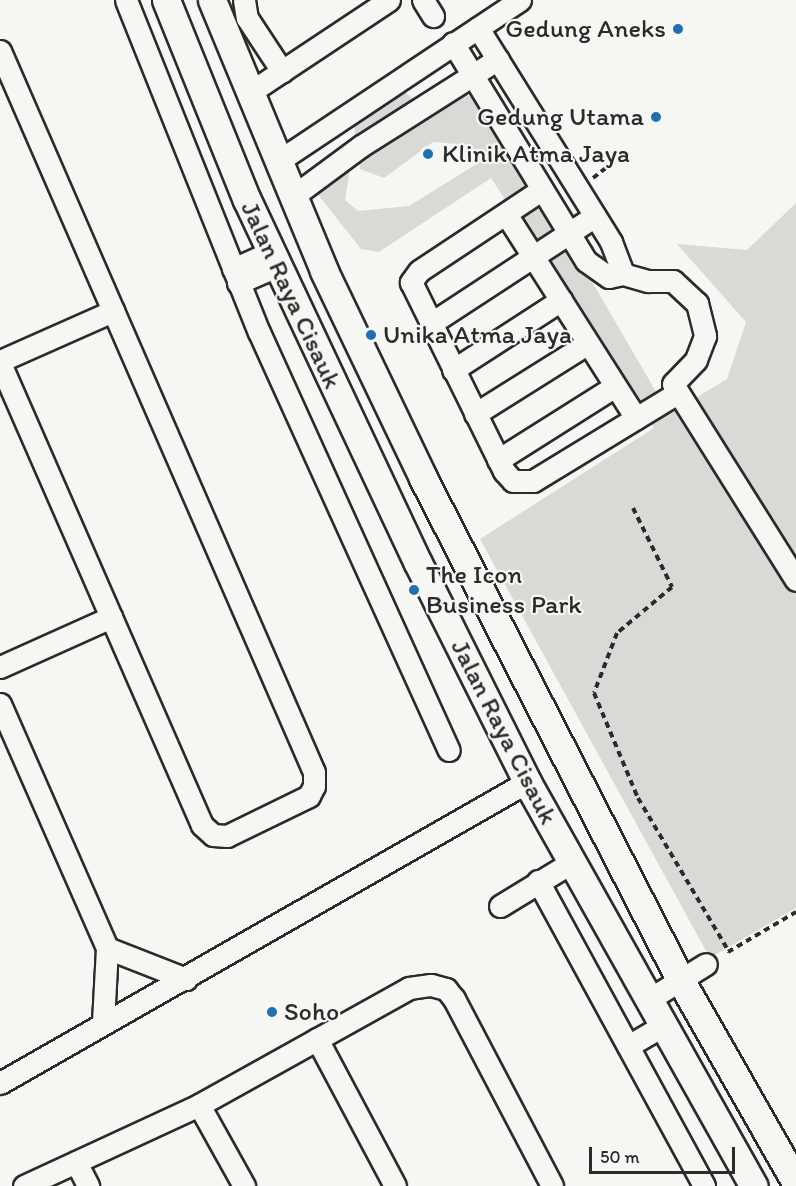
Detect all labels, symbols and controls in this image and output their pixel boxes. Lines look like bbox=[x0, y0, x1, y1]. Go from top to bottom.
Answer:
place label: Gedung Aneks bbox=[505, 13, 666, 45]
marker: Gedung Aneks bbox=[671, 22, 685, 36]
place label: Gedung Utama bbox=[478, 101, 644, 133]
marker: Gedung Utama bbox=[649, 110, 663, 124]
place label: Klinik Atma Jaya bbox=[442, 138, 630, 170]
marker: Klinik Atma Jaya bbox=[419, 145, 437, 163]
street label: Jalan Raya Cisauk bbox=[234, 197, 348, 393]
place label: Unika Atma Jaya bbox=[383, 319, 571, 351]
marker: Unika Atma Jaya bbox=[364, 328, 378, 342]
place label: The Icon Business Park bbox=[426, 559, 582, 620]
marker: The Icon Business Park bbox=[407, 583, 421, 597]
street label: Jalan Raya Cisauk bbox=[445, 635, 563, 829]
place label: Soho bbox=[284, 996, 339, 1028]
marker: Soho bbox=[265, 1005, 279, 1019]
scale bar bbox=[592, 1135, 738, 1173]
text: 50 m bbox=[600, 1146, 640, 1168]

